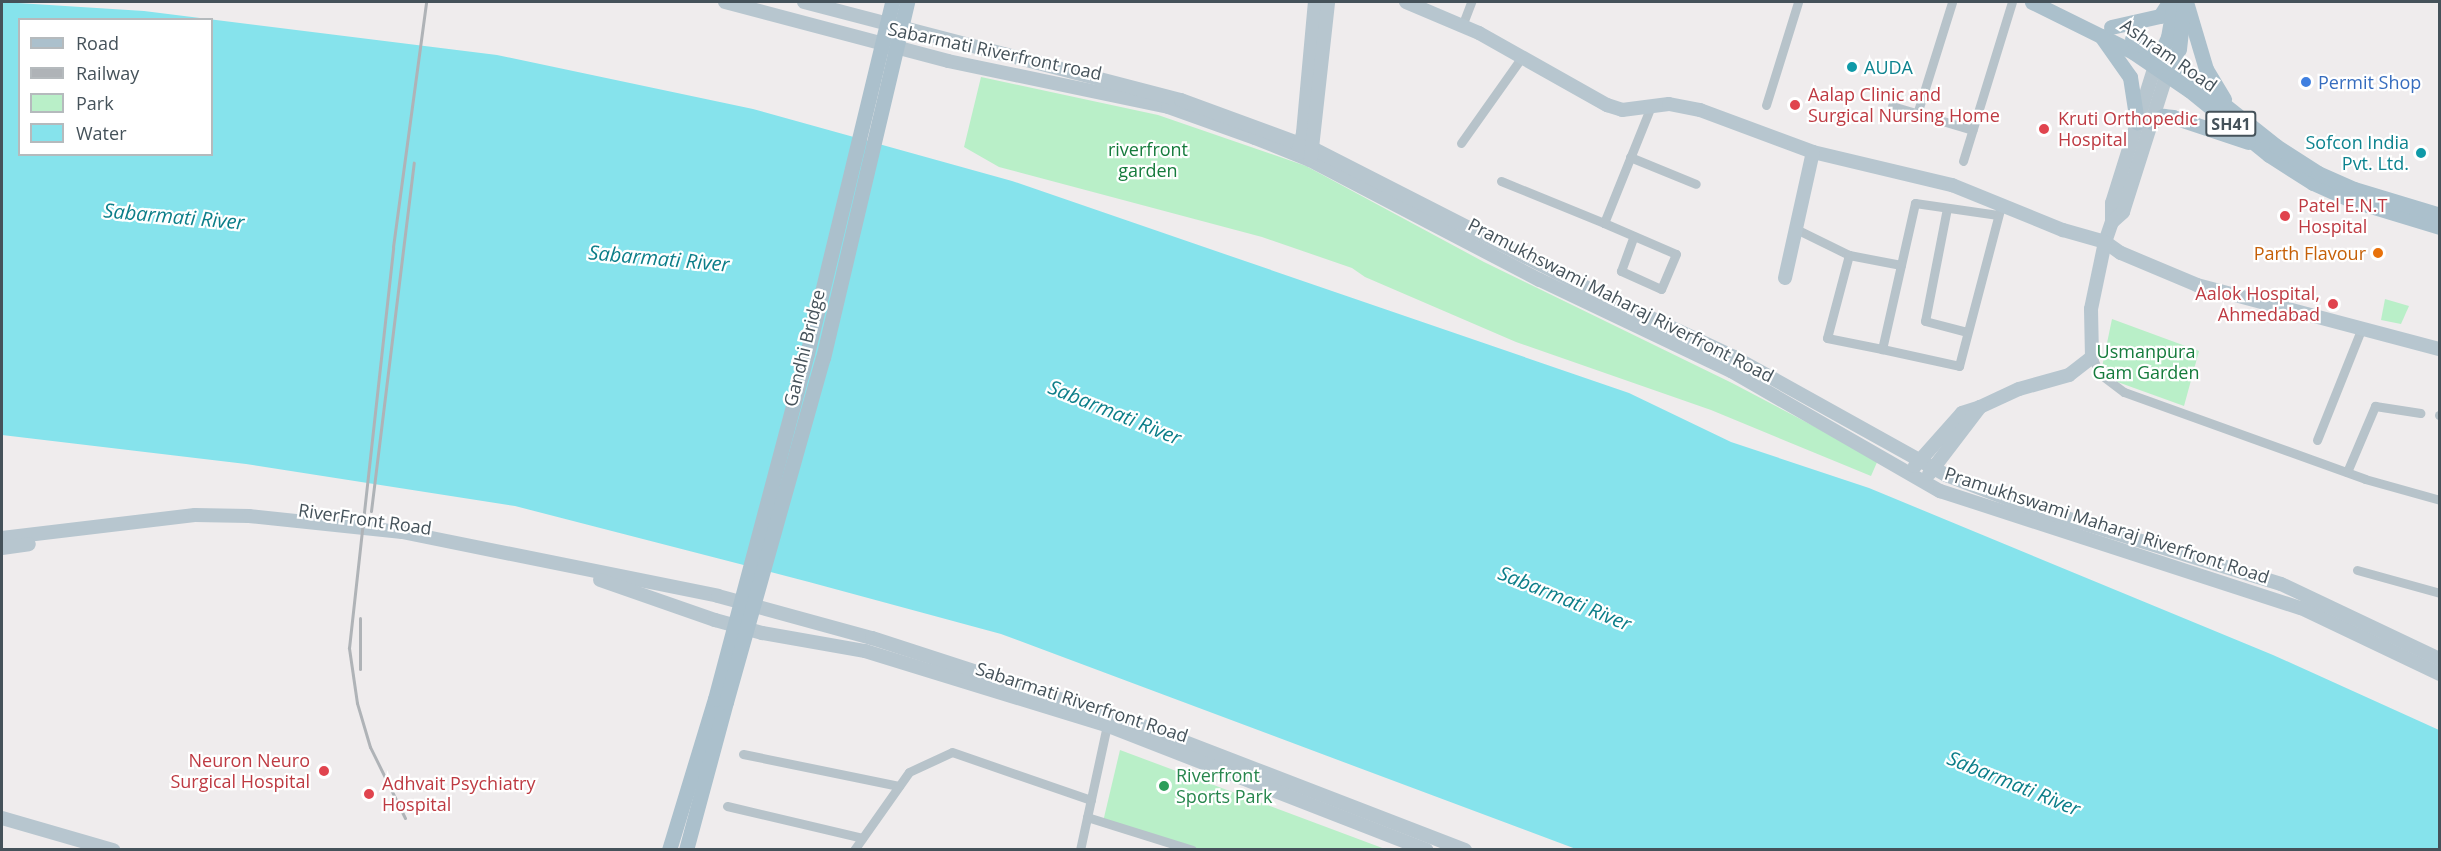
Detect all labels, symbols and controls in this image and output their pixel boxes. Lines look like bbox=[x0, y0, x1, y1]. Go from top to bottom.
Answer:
street label: Ashram Road bbox=[2117, 14, 2221, 96]
legend bbox=[18, 18, 213, 156]
street label: Sabarmati Riverfront road bbox=[886, 18, 1104, 84]
text: Road bbox=[76, 31, 119, 55]
place label: AUDA bbox=[1864, 56, 1913, 78]
marker: AUDA bbox=[1845, 60, 1859, 74]
text: Railway bbox=[76, 61, 139, 85]
place label: Permit Shop bbox=[2318, 71, 2421, 93]
marker: Permit Shop bbox=[2299, 75, 2313, 89]
place label: Aalap Clinic and Surgical Nursing Home bbox=[1808, 84, 2000, 127]
text: Park bbox=[76, 91, 114, 115]
marker: Aalap Clinic and Surgical Nursing Home bbox=[1786, 96, 1804, 114]
place label: Kruti Orthopedic Hospital bbox=[2058, 108, 2198, 150]
road number: SH41 bbox=[2204, 111, 2258, 137]
marker: Kruti Orthopedic Hospital bbox=[2035, 120, 2053, 138]
text: Water bbox=[76, 121, 127, 145]
place label: Sofcon India Pvt. Ltd. bbox=[2305, 132, 2409, 174]
park label: riverfront garden bbox=[1108, 139, 1188, 182]
marker: Sofcon India Pvt. Ltd. bbox=[2414, 146, 2428, 160]
place label: Patel E.N.T Hospital bbox=[2298, 195, 2387, 238]
water label: Sabarmati River bbox=[103, 198, 245, 234]
marker: Patel E.N.T Hospital bbox=[2276, 207, 2294, 225]
street label: Pramukhswami Maharaj Riverfront Road bbox=[1465, 213, 1777, 387]
water label: Sabarmati River bbox=[588, 240, 730, 276]
place label: Parth Flavour bbox=[2254, 242, 2366, 264]
marker: Parth Flavour bbox=[2371, 246, 2385, 260]
place label: Aalok Hospital, Ahmedabad bbox=[2195, 283, 2320, 326]
street label: Gandhi Bridge bbox=[779, 287, 829, 409]
marker: Aalok Hospital, Ahmedabad bbox=[2324, 295, 2342, 313]
park label: Usmanpura Gam Garden bbox=[2092, 341, 2200, 384]
water label: Sabarmati River bbox=[1045, 374, 1185, 450]
street label: Pramukhswami Maharaj Riverfront Road bbox=[1942, 462, 2272, 588]
street label: RiverFront Road bbox=[297, 499, 433, 539]
water label: Sabarmati River bbox=[1495, 560, 1635, 636]
street label: Sabarmati Riverfront Road bbox=[973, 657, 1191, 747]
water label: Sabarmati River bbox=[1944, 745, 2084, 821]
place label: Neuron Neuro Surgical Hospital bbox=[170, 750, 310, 792]
marker: Neuron Neuro Surgical Hospital bbox=[315, 762, 333, 780]
place label: Riverfront Sports Park bbox=[1176, 765, 1272, 808]
place label: Adhvait Psychiatry Hospital bbox=[382, 773, 535, 816]
marker: Riverfront Sports Park bbox=[1157, 779, 1171, 793]
marker: Adhvait Psychiatry Hospital bbox=[360, 785, 378, 803]

